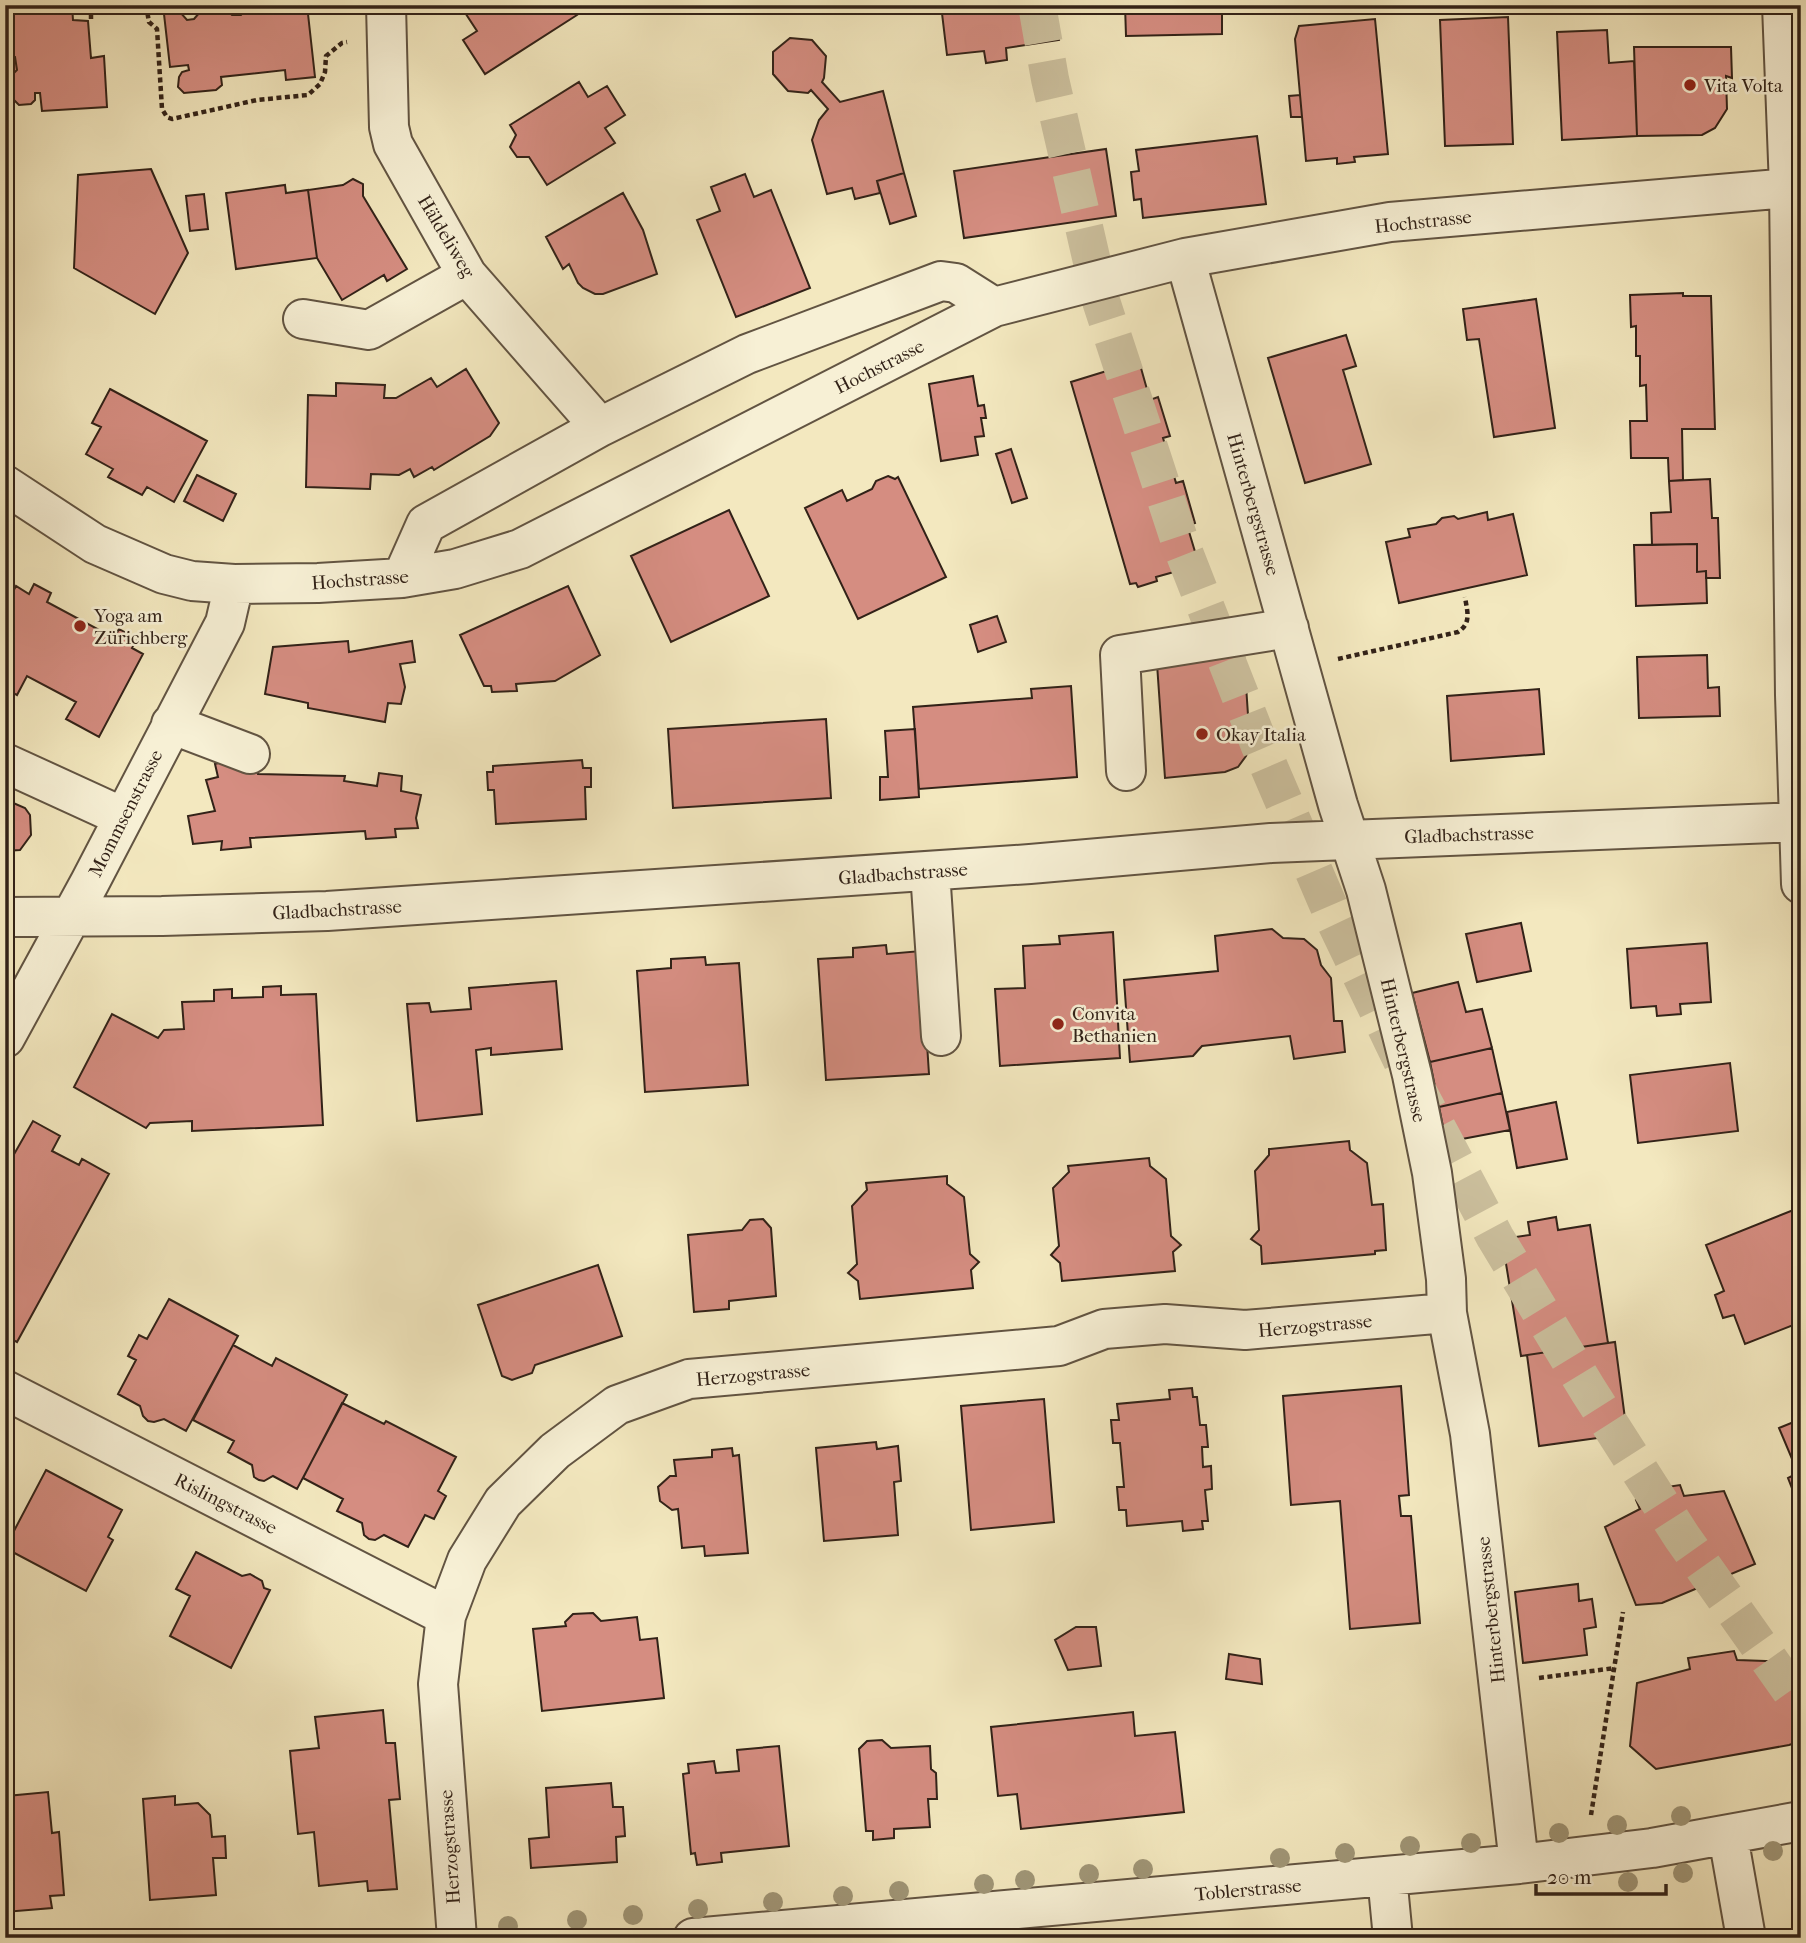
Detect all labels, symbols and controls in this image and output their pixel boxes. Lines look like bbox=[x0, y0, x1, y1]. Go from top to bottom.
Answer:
place label: Vita Volta bbox=[1703, 75, 1783, 97]
marker: Vita Volta bbox=[1682, 77, 1698, 93]
street label: Häldeliweg bbox=[413, 191, 480, 283]
street label: Hochstrasse bbox=[1373, 206, 1473, 238]
street label: Hochstrasse bbox=[831, 335, 928, 399]
street label: Hinterbergstrasse bbox=[1222, 430, 1284, 578]
street label: Hochstrasse bbox=[311, 566, 409, 594]
place label: Yoga am Zürichberg bbox=[93, 605, 188, 649]
marker: Yoga am Zürichberg bbox=[72, 618, 88, 634]
place label: Okay Italia bbox=[1216, 724, 1306, 746]
marker: Okay Italia bbox=[1194, 726, 1210, 742]
street label: Mommsenstrasse bbox=[84, 746, 167, 881]
street label: Gladbachstrasse bbox=[1404, 822, 1534, 848]
street label: Gladbachstrasse bbox=[838, 859, 968, 889]
street label: Gladbachstrasse bbox=[272, 896, 402, 924]
street label: Hinterbergstrasse bbox=[1376, 976, 1430, 1125]
place label: Convita Bethanien bbox=[1072, 1003, 1157, 1047]
marker: Convita Bethanien bbox=[1050, 1016, 1066, 1032]
street label: Herzogstrasse bbox=[1257, 1310, 1373, 1342]
street label: Herzogstrasse bbox=[695, 1359, 811, 1391]
street label: Rislingstrasse bbox=[170, 1469, 281, 1539]
street label: Hinterbergstrasse bbox=[1472, 1535, 1510, 1684]
street label: Herzogstrasse bbox=[435, 1789, 465, 1905]
scale bar bbox=[1536, 1852, 1666, 1896]
text: 20 m bbox=[1547, 1865, 1592, 1889]
street label: Toblerstrasse bbox=[1194, 1874, 1302, 1906]

